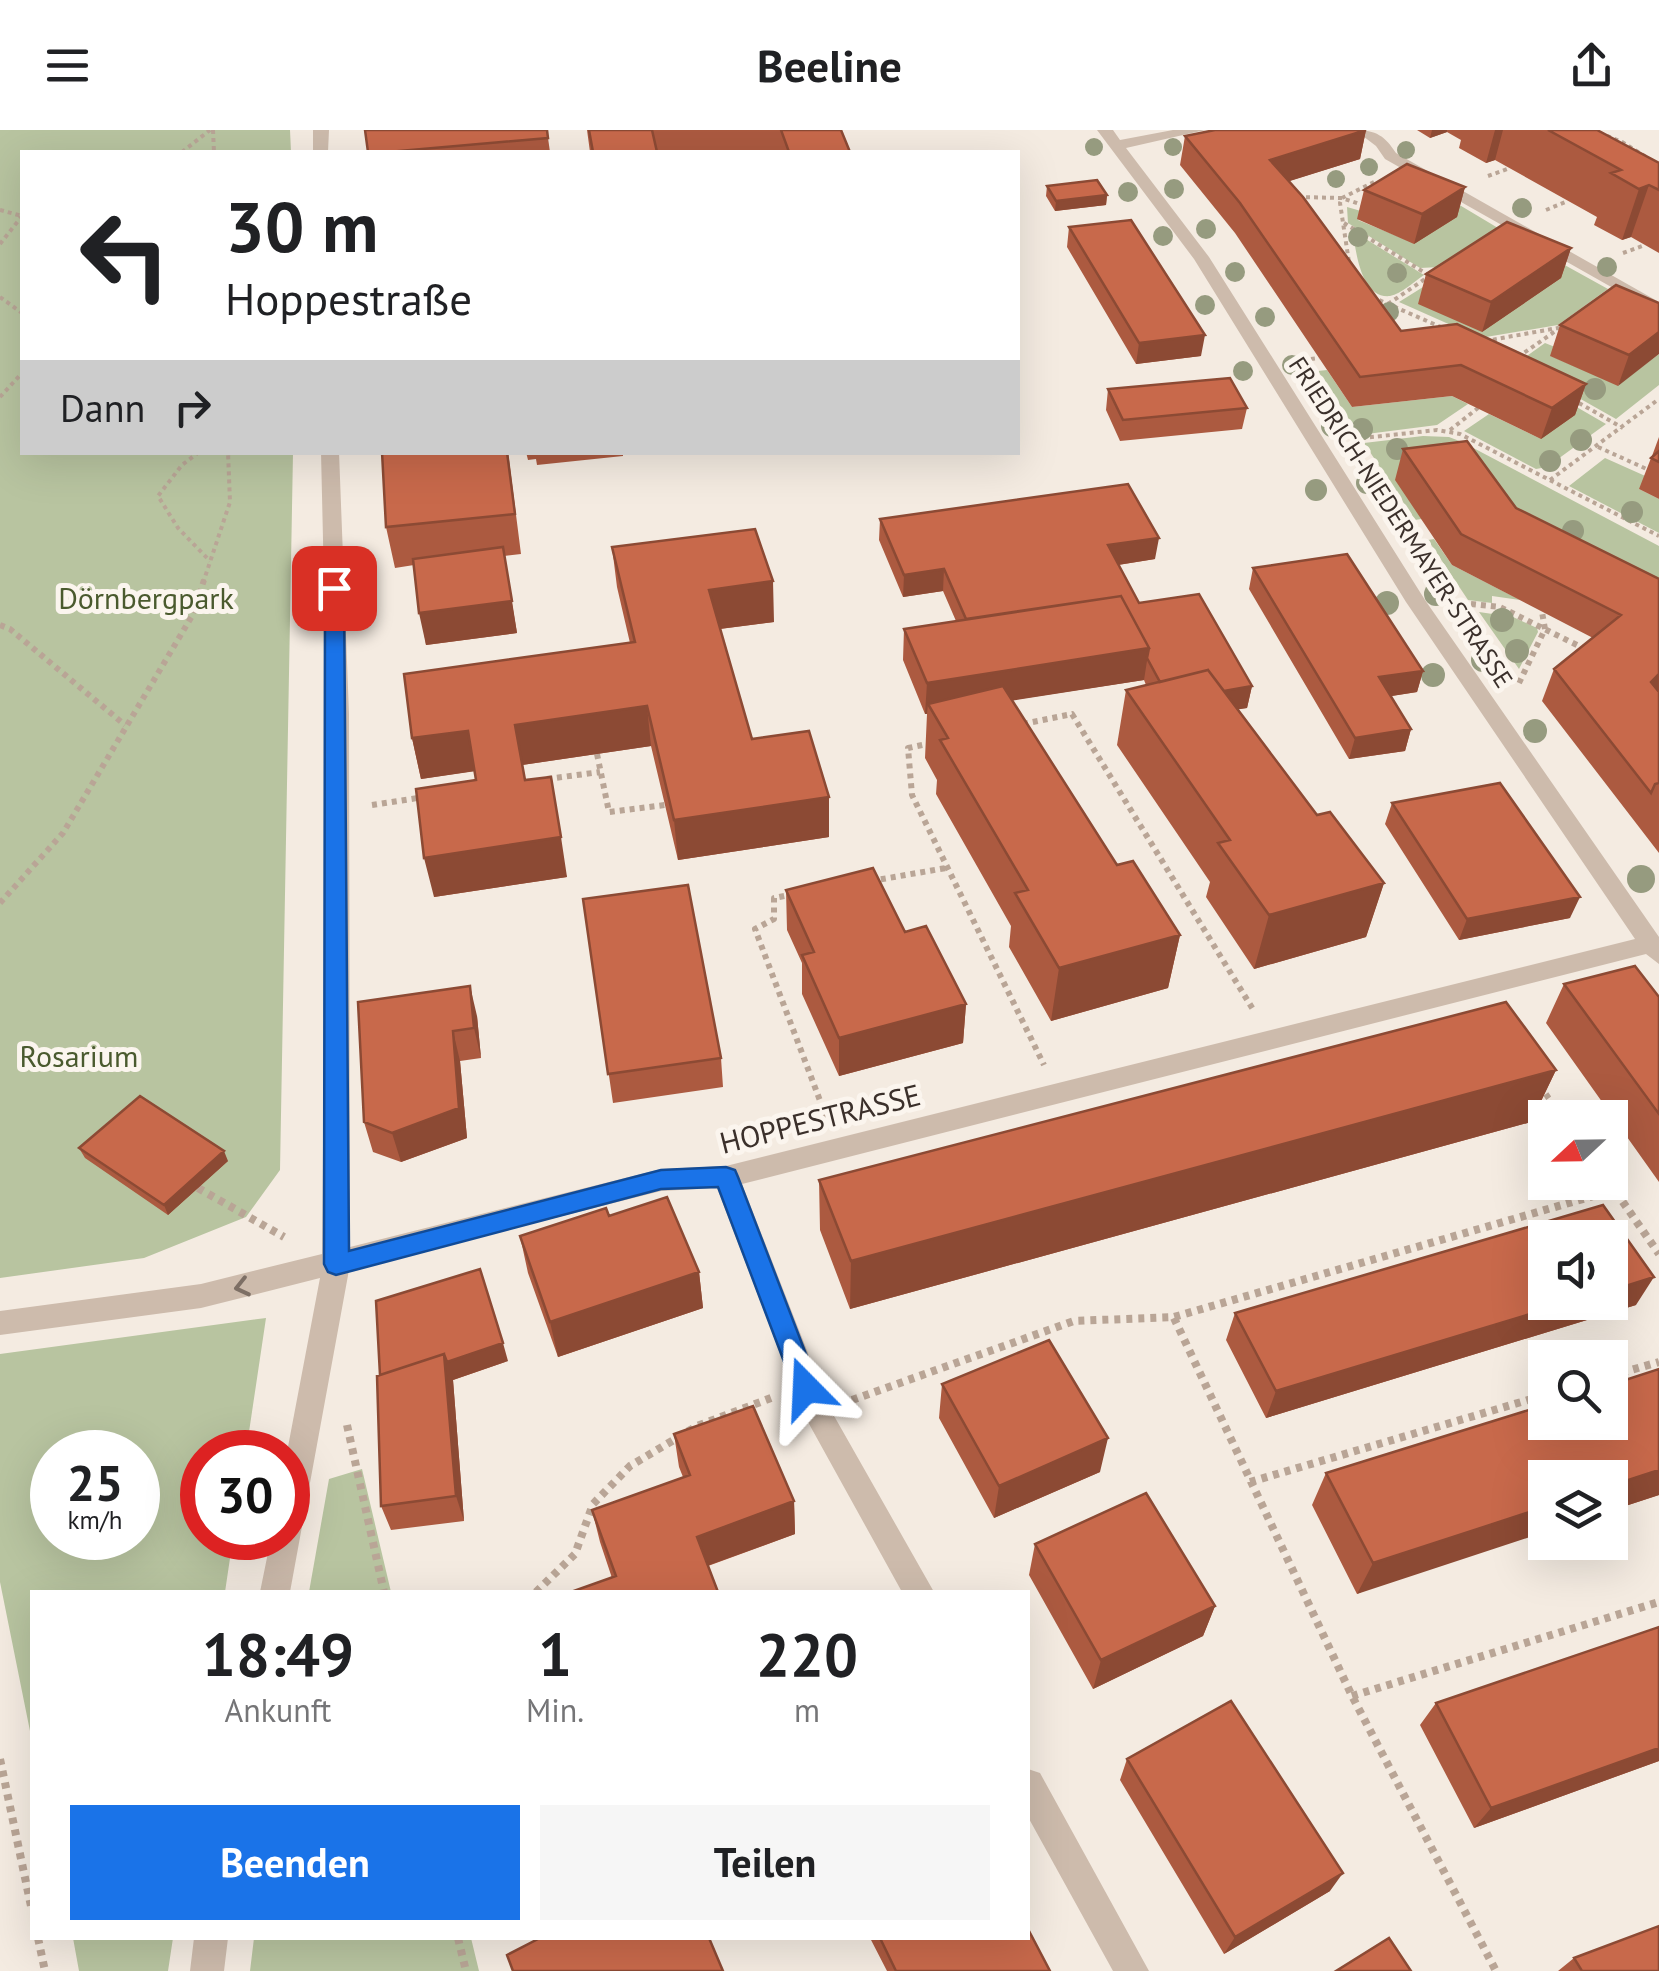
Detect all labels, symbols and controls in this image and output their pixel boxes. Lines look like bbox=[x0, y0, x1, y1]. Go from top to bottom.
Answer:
text: Beeline bbox=[757, 36, 902, 94]
icon: menu bbox=[40, 38, 95, 93]
icon: share bbox=[1564, 38, 1619, 93]
text: 30 m bbox=[225, 181, 378, 271]
icon: left bbox=[60, 190, 190, 320]
text: Hoppestraße bbox=[225, 269, 472, 327]
street label: FRIEDRICH-NIEDERMAYER-STRASSE bbox=[1282, 351, 1520, 693]
icon: right bbox=[165, 380, 220, 435]
text: Dann bbox=[60, 383, 145, 432]
pin bbox=[292, 546, 377, 631]
icon: arrive bbox=[307, 561, 362, 616]
park label: Dörnbergpark bbox=[58, 578, 234, 617]
park label: Rosarium bbox=[20, 1036, 138, 1075]
street label: HOPPESTRASSE bbox=[716, 1074, 924, 1162]
north arrow bbox=[1528, 1100, 1628, 1200]
map controls bbox=[1528, 1100, 1628, 1560]
button: sound bbox=[1528, 1220, 1628, 1320]
one-way arrow bbox=[234, 1275, 251, 1296]
position arrow bbox=[754, 1336, 858, 1440]
button: search bbox=[1528, 1340, 1628, 1440]
speed limit sign: 30 bbox=[180, 1430, 310, 1560]
text: 25 bbox=[67, 1450, 123, 1515]
button: layers bbox=[1528, 1460, 1628, 1560]
text: km/h bbox=[68, 1504, 122, 1536]
text: 18:49 bbox=[202, 1615, 354, 1693]
text: 1 bbox=[538, 1615, 572, 1693]
text: 220 bbox=[756, 1615, 858, 1693]
text: Ankunft bbox=[225, 1689, 331, 1731]
text: Min. bbox=[526, 1689, 584, 1731]
text: m bbox=[794, 1689, 820, 1731]
button: Beenden bbox=[70, 1805, 520, 1920]
button: Teilen bbox=[540, 1805, 990, 1920]

